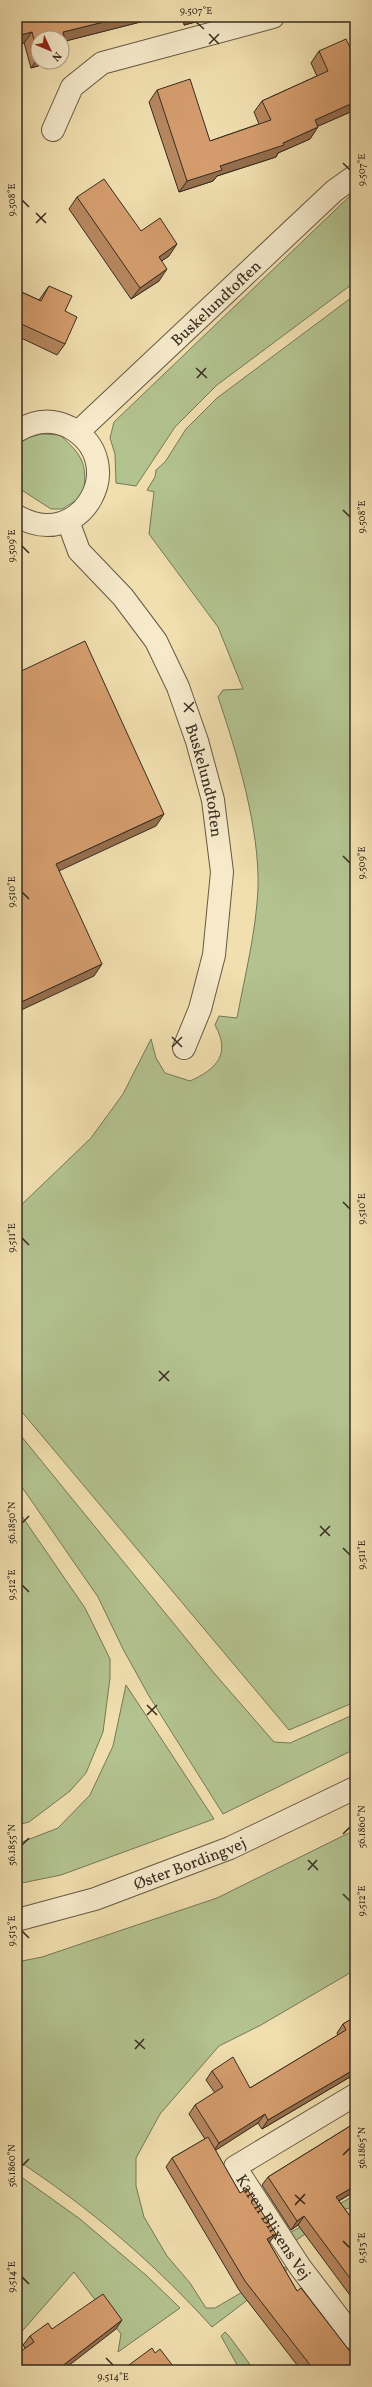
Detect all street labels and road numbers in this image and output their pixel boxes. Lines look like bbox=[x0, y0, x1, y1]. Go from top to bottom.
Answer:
street label: Buskelundtoften bbox=[167, 256, 267, 352]
street label: Buskelundtoften bbox=[179, 721, 227, 839]
street label: Øster Bordingvej bbox=[131, 1833, 250, 1896]
street label: Karen Blixens Vej bbox=[230, 2171, 315, 2285]

